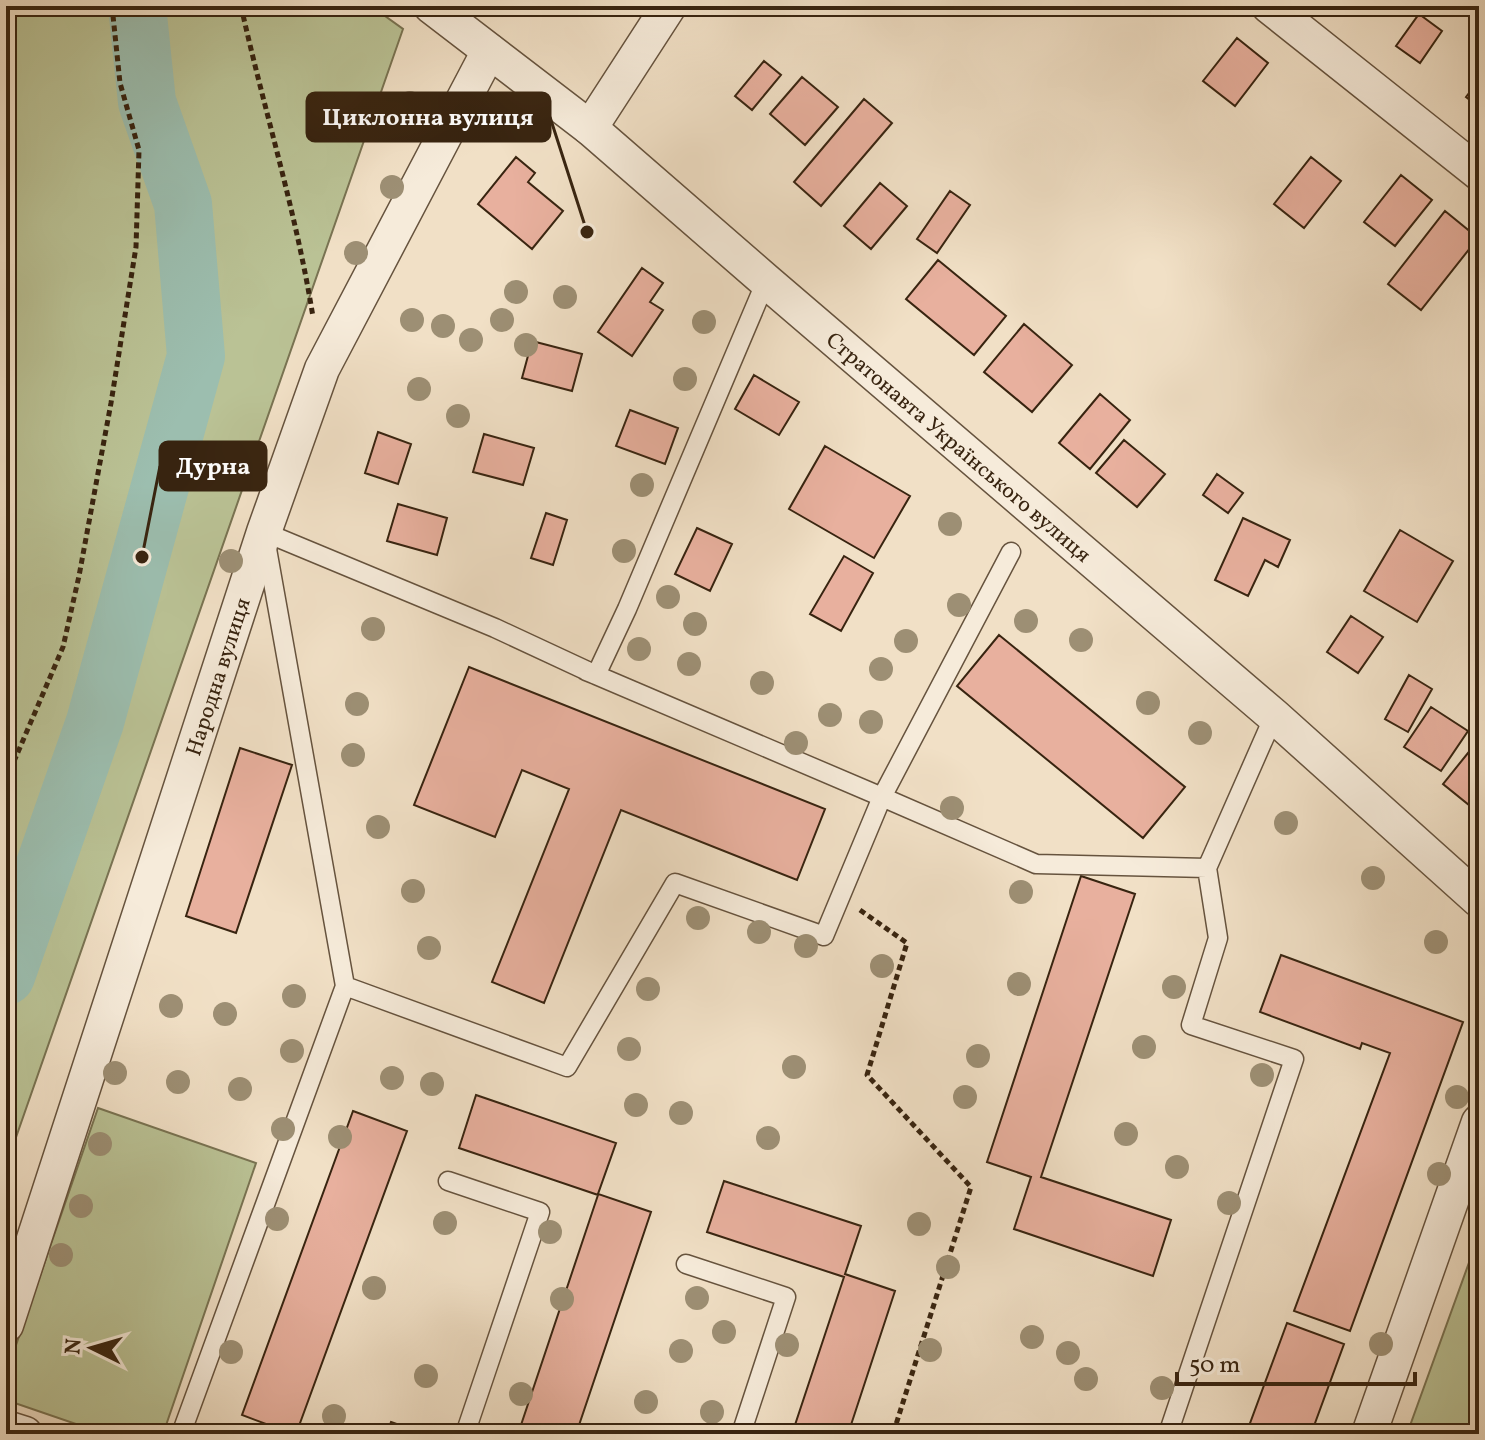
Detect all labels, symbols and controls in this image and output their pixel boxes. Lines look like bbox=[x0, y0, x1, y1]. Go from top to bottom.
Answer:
callout: Циклонна вулиця bbox=[307, 93, 550, 141]
text: Циклонна вулиця bbox=[322, 102, 534, 136]
street label: Стратонавта Українського вулиця bbox=[818, 326, 1097, 571]
callout: Дурна bbox=[160, 442, 266, 490]
text: Дурна bbox=[176, 451, 250, 485]
street label: Народна вулиця bbox=[179, 594, 260, 760]
north arrow bbox=[52, 1308, 132, 1388]
scale bar bbox=[1177, 1336, 1415, 1386]
text: N bbox=[58, 1337, 91, 1356]
text: 50 m bbox=[1189, 1349, 1241, 1383]

